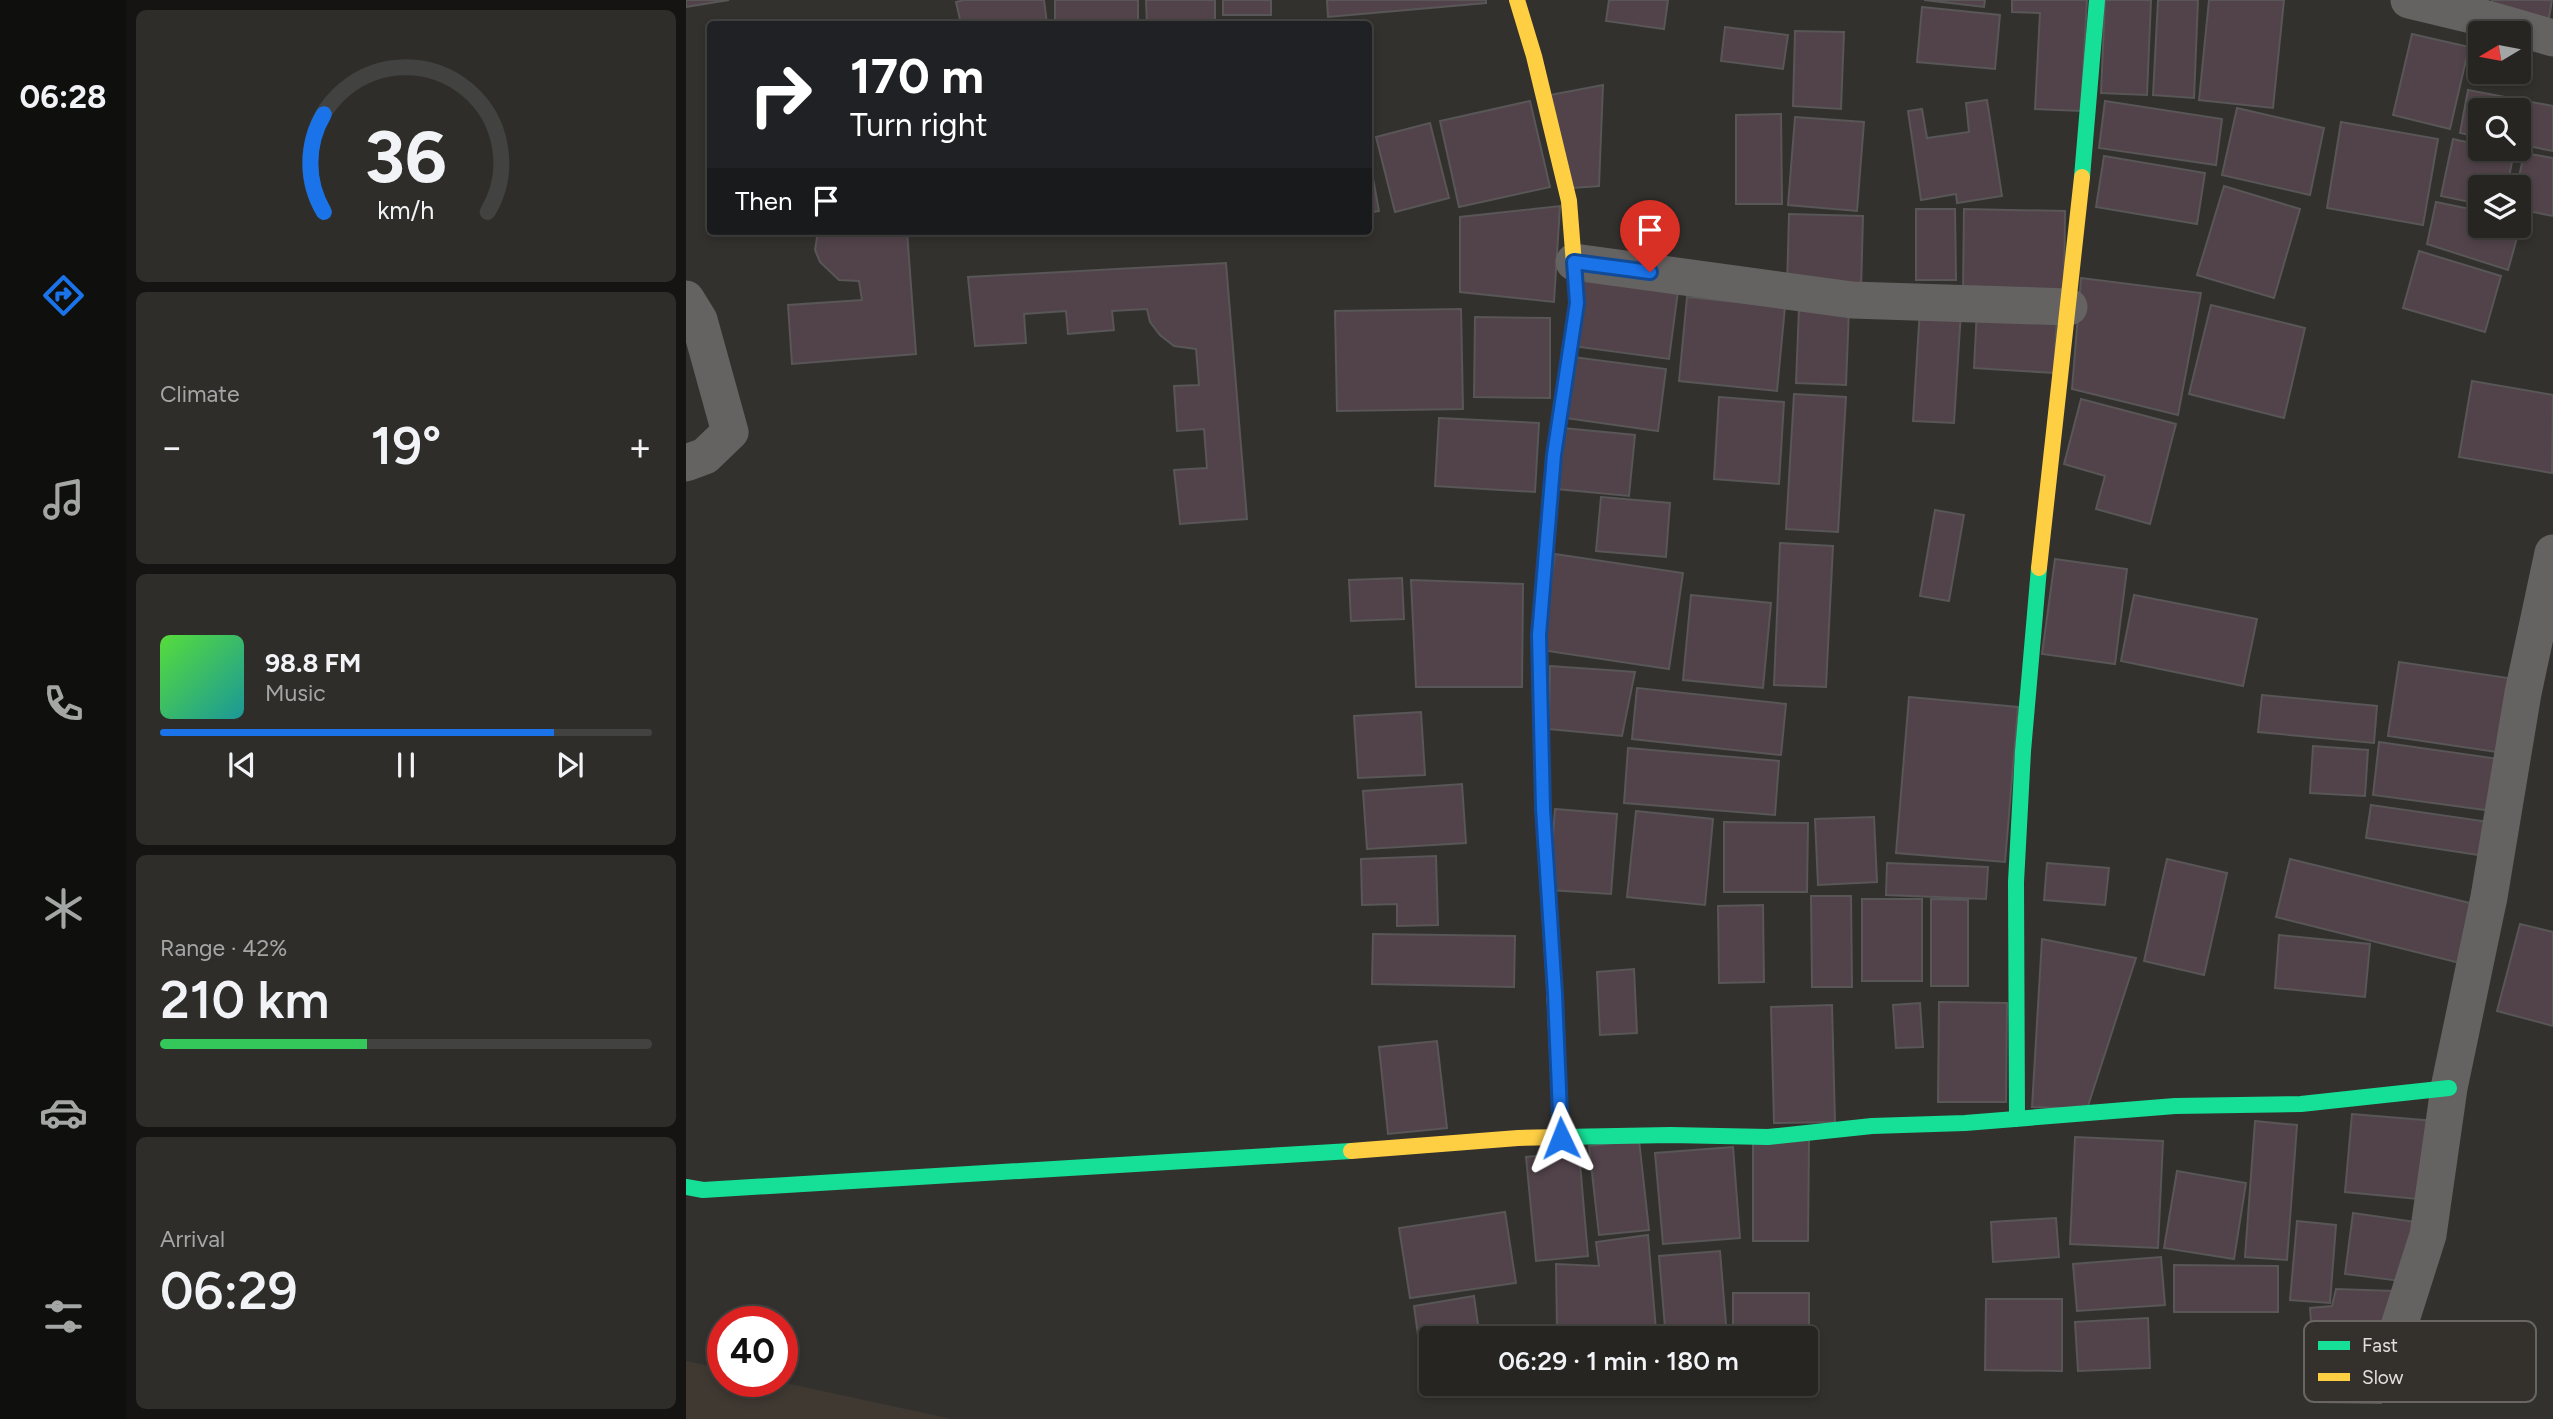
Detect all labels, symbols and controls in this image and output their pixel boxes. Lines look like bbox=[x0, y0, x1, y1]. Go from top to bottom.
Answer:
north arrow bbox=[2468, 21, 2530, 84]
map controls bbox=[2468, 21, 2531, 238]
text: 170 m bbox=[850, 46, 984, 105]
icon: right bbox=[735, 49, 826, 140]
text: 06:28 bbox=[19, 78, 107, 116]
button: search bbox=[2468, 98, 2531, 161]
text: Turn right bbox=[850, 106, 988, 144]
text: 36 bbox=[365, 113, 447, 200]
button: layers bbox=[2468, 175, 2531, 238]
icon: arrive bbox=[807, 182, 845, 220]
text: Then bbox=[735, 185, 793, 217]
text: km/h bbox=[377, 195, 435, 225]
pin bbox=[1620, 200, 1680, 272]
icon: arrive bbox=[1631, 211, 1669, 249]
icon: directions bbox=[39, 271, 88, 320]
text: Climate bbox=[160, 380, 239, 408]
text: 19° bbox=[370, 415, 442, 477]
text: − bbox=[160, 424, 184, 470]
text: + bbox=[628, 424, 652, 470]
icon: music bbox=[39, 475, 88, 524]
text: 98.8 FM bbox=[265, 647, 361, 679]
icon: phone bbox=[39, 679, 88, 728]
text: Music bbox=[265, 679, 326, 707]
icon: previous bbox=[223, 746, 261, 784]
icon: pause bbox=[387, 746, 425, 784]
icon: next bbox=[551, 746, 589, 784]
icon: climate bbox=[39, 884, 88, 933]
text: Range · 42% bbox=[160, 934, 287, 962]
text: 210 km bbox=[160, 969, 329, 1031]
icon: car bbox=[39, 1088, 88, 1137]
position arrow bbox=[1524, 1101, 1598, 1175]
text: Arrival bbox=[160, 1225, 225, 1253]
text: 06:29 bbox=[160, 1260, 298, 1322]
icon: filters bbox=[39, 1292, 88, 1341]
speed limit sign: 40 bbox=[707, 1306, 798, 1397]
legend bbox=[2304, 1321, 2536, 1402]
text: Fast bbox=[2362, 1334, 2398, 1357]
text: 06:29 · 1 min · 180 m bbox=[1498, 1345, 1739, 1377]
text: Slow bbox=[2362, 1366, 2404, 1389]

